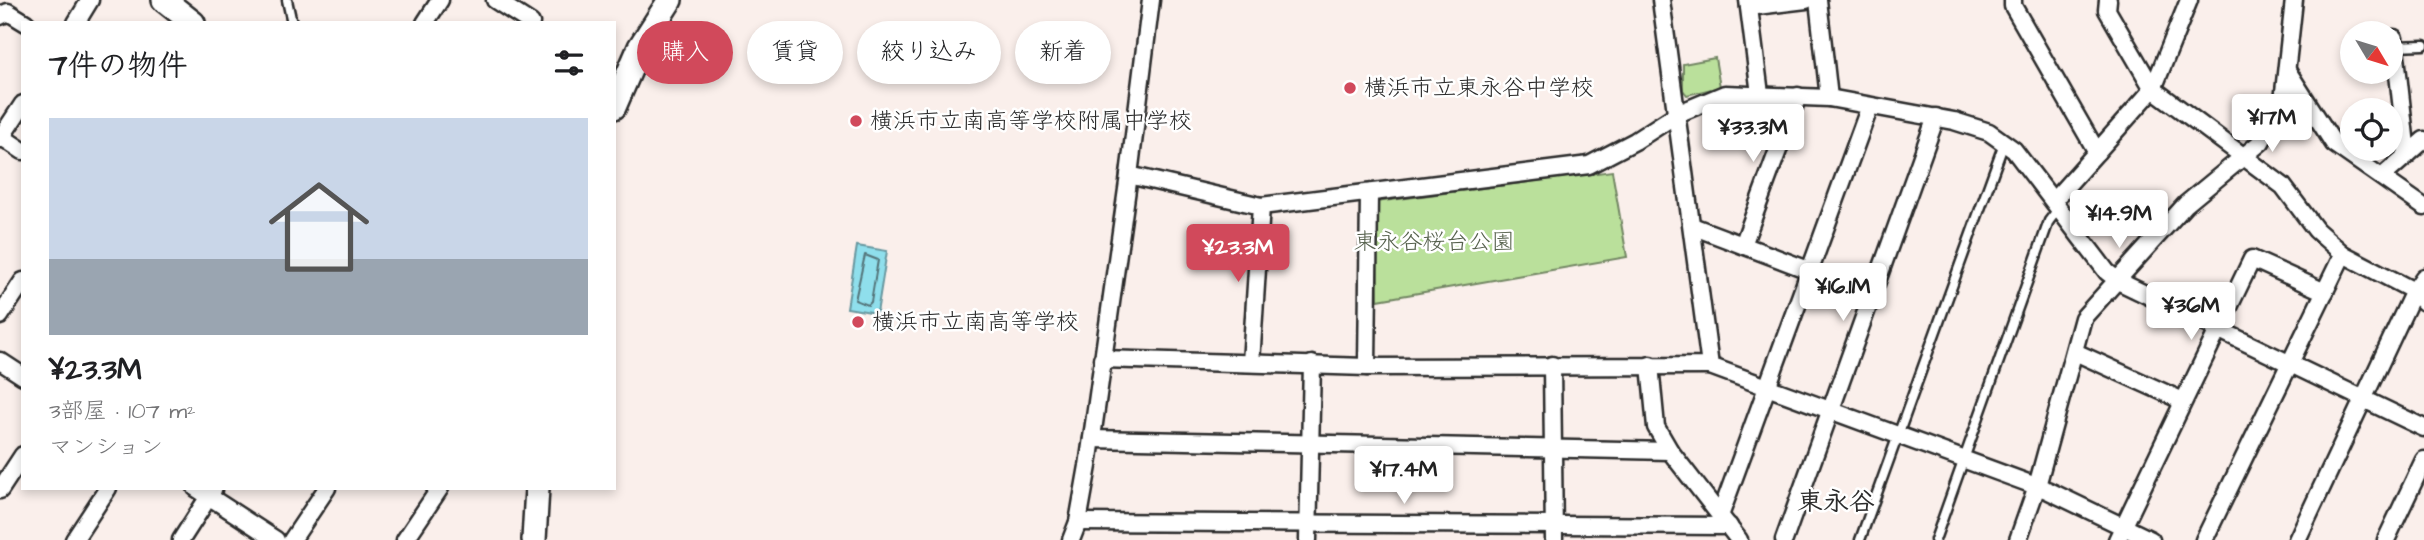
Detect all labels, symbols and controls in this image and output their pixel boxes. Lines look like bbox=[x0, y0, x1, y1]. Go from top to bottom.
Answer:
chip: 購入 bbox=[637, 21, 733, 84]
chip: 賃貸 bbox=[747, 21, 843, 84]
chip: 絞り込み bbox=[857, 21, 1001, 84]
chip: 新着 bbox=[1015, 21, 1111, 84]
north arrow bbox=[2340, 21, 2403, 84]
map controls bbox=[2340, 21, 2403, 161]
icon: filters bbox=[550, 44, 588, 82]
text: 7件の物件 bbox=[49, 45, 187, 87]
place label: 横浜市立東永谷中学校 bbox=[1364, 72, 1594, 104]
marker: 横浜市立東永谷中学校 bbox=[1342, 80, 1358, 96]
pin: ¥17M bbox=[2231, 94, 2313, 154]
button: locate bbox=[2340, 98, 2403, 161]
text: ¥17M bbox=[2248, 101, 2296, 133]
pin: ¥33.3M bbox=[1696, 104, 1810, 164]
place label: 横浜市立南高等学校附属中学校 bbox=[870, 105, 1192, 137]
text: ¥33.3M bbox=[1718, 111, 1788, 143]
marker: 横浜市立南高等学校附属中学校 bbox=[848, 113, 864, 129]
icon: home bbox=[256, 164, 382, 290]
pin: ¥14.9M bbox=[2062, 190, 2176, 250]
text: ¥14.9M bbox=[2086, 197, 2152, 229]
pin: ¥23.3M bbox=[1181, 224, 1295, 284]
park label: 東永谷桜台公園 bbox=[1354, 226, 1515, 258]
text: ¥23.3M bbox=[1202, 231, 1274, 263]
pin: ¥16.1M bbox=[1786, 264, 1900, 323]
text: ¥16.1M bbox=[1816, 270, 1870, 302]
pin: ¥36M bbox=[2150, 282, 2232, 342]
text: ¥36M bbox=[2162, 289, 2220, 321]
place label: 横浜市立南高等学校 bbox=[872, 306, 1079, 338]
marker: 横浜市立南高等学校 bbox=[850, 314, 866, 330]
text: ¥23.3M bbox=[49, 349, 142, 391]
text: 3部屋 · 107 m² bbox=[49, 395, 196, 427]
text: マンション bbox=[49, 431, 163, 463]
pin: ¥17.4M bbox=[1347, 447, 1461, 506]
text: ¥17.4M bbox=[1370, 453, 1438, 485]
district label: 東永谷 bbox=[1797, 484, 1875, 520]

